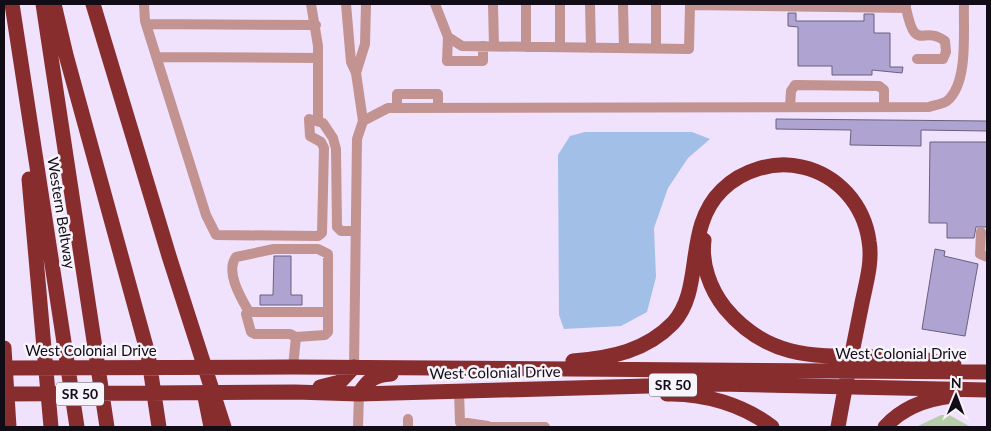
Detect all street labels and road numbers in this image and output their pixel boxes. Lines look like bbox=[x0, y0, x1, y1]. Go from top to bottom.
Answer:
street label: Western Beltway bbox=[44, 156, 80, 270]
street label: West Colonial Drive bbox=[25, 341, 157, 359]
street label: West Colonial Drive bbox=[835, 344, 967, 362]
street label: West Colonial Drive bbox=[429, 362, 561, 382]
road number: SR 50 bbox=[649, 374, 697, 396]
road number: SR 50 bbox=[56, 382, 104, 406]

